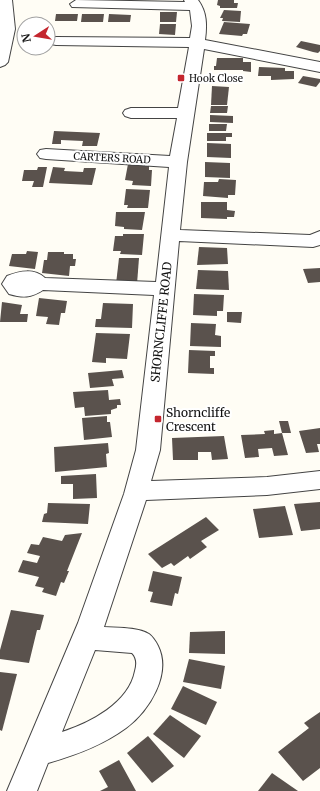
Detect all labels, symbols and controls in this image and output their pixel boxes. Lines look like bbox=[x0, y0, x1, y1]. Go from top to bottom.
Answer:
north arrow bbox=[16, 16, 56, 56]
text: N bbox=[18, 32, 34, 44]
place label: Hook Close bbox=[189, 72, 243, 85]
marker: Hook Close bbox=[176, 73, 186, 83]
street label: CARTERS ROAD bbox=[73, 149, 151, 167]
street label: SHORNCLIFFE ROAD bbox=[147, 261, 175, 383]
place label: Shorncliffe Crescent bbox=[166, 405, 230, 434]
marker: Shorncliffe Crescent bbox=[153, 414, 163, 424]

